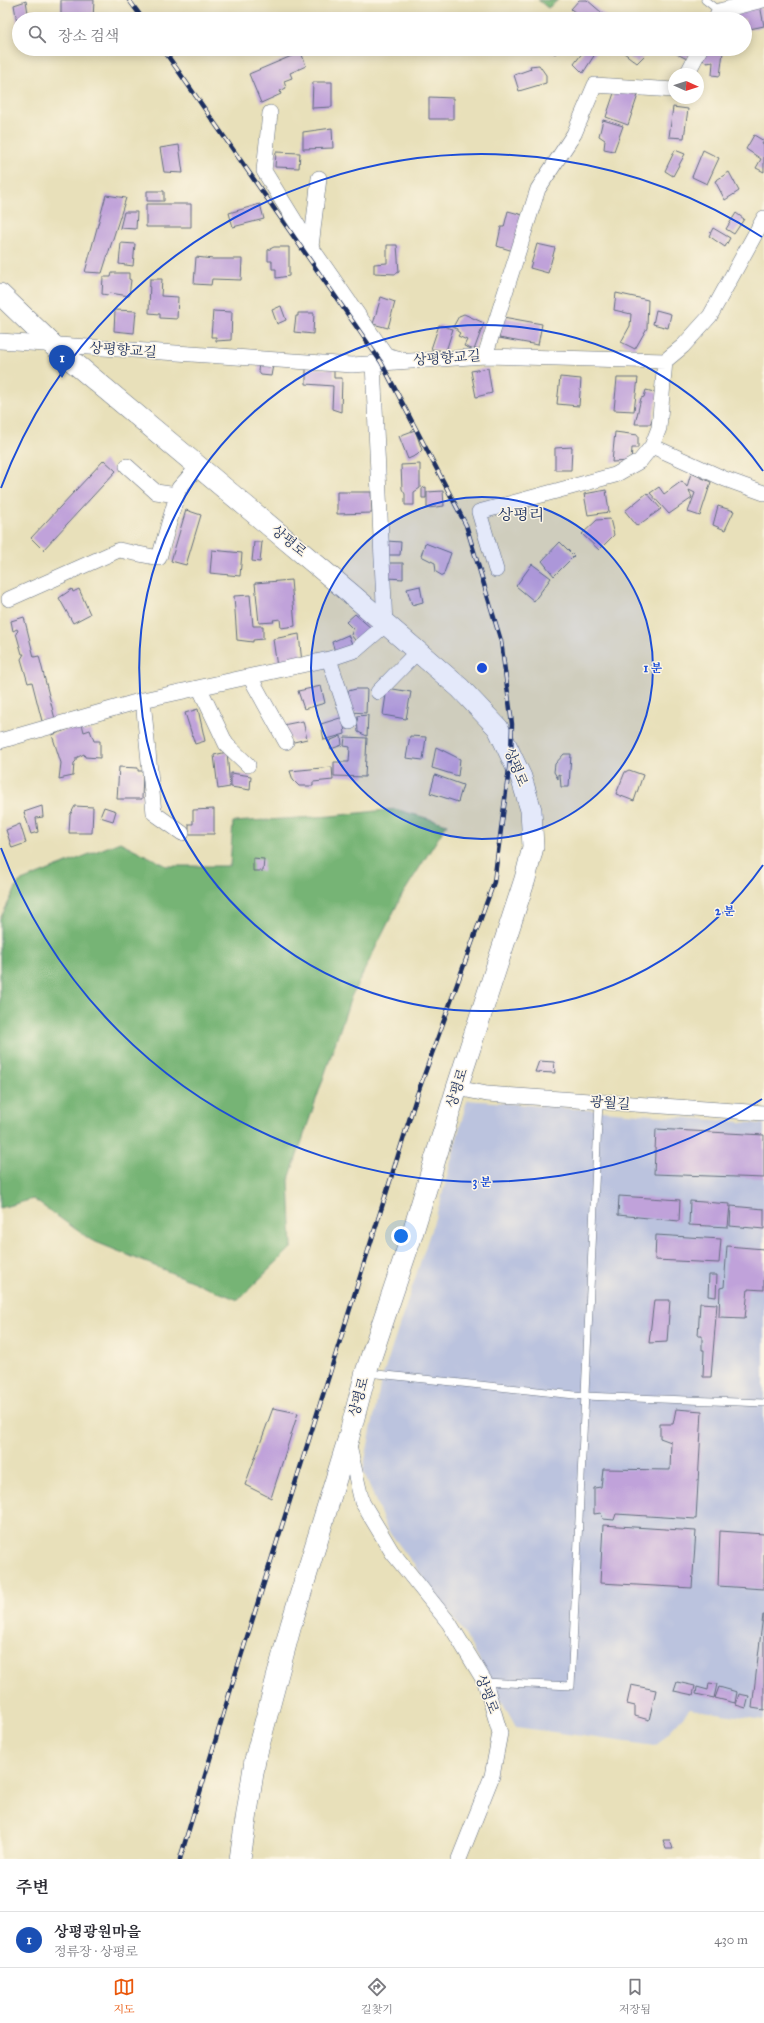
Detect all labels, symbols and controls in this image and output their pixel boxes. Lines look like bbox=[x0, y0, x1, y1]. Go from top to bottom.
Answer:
search box bbox=[12, 12, 752, 56]
icon: search bbox=[26, 23, 48, 45]
text: 장소 검색 bbox=[58, 27, 119, 45]
north arrow bbox=[668, 68, 704, 104]
street label: 상평향교길 bbox=[89, 339, 157, 361]
pin: 1 bbox=[49, 345, 75, 378]
street label: 상평향교길 bbox=[413, 347, 481, 369]
district label: 상평리 bbox=[498, 505, 544, 524]
street label: 상평로 bbox=[268, 521, 310, 561]
centre of rings bbox=[475, 661, 489, 675]
text: 1 분 bbox=[644, 661, 663, 675]
street label: 상평로 bbox=[501, 745, 532, 789]
text: 2 분 bbox=[715, 904, 735, 918]
street label: 상평로 bbox=[443, 1066, 471, 1110]
street label: 광월길 bbox=[589, 1093, 631, 1113]
text: 3 분 bbox=[473, 1175, 492, 1190]
your location bbox=[391, 1226, 411, 1246]
street label: 상평로 bbox=[346, 1375, 373, 1419]
street label: 상평로 bbox=[472, 1672, 502, 1716]
text: 주변 bbox=[16, 1877, 49, 1898]
text: 상평광원마을 bbox=[54, 1923, 141, 1941]
text: 1 bbox=[26, 1932, 32, 1948]
text: 430 m bbox=[714, 1932, 748, 1948]
text: 정류장 · 상평로 bbox=[54, 1944, 138, 1960]
tab: 지도 bbox=[113, 1976, 135, 2016]
tab: 길찾기 bbox=[361, 1976, 393, 2016]
tab: 저장됨 bbox=[619, 1976, 651, 2016]

